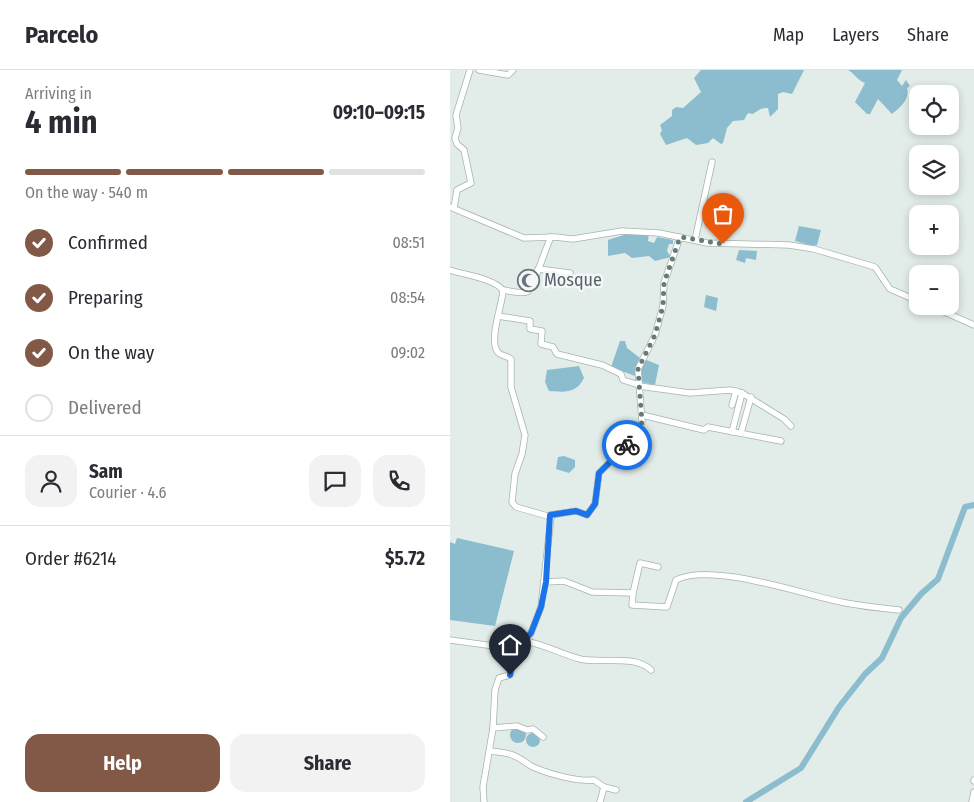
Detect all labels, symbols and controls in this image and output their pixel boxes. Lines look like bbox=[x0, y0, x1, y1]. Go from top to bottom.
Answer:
text: Parcelo bbox=[25, 21, 98, 49]
text: Map bbox=[773, 24, 804, 46]
text: Layers bbox=[832, 24, 879, 46]
text: Share bbox=[907, 24, 949, 46]
text: Arriving in bbox=[25, 84, 92, 103]
map controls bbox=[909, 85, 959, 315]
button: locate bbox=[909, 85, 959, 135]
text: 09:10–09:15 bbox=[333, 101, 425, 124]
text: 4 min bbox=[25, 103, 98, 141]
button: layers bbox=[909, 145, 959, 195]
text: On the way · 540 m bbox=[25, 183, 148, 202]
pin bbox=[702, 193, 744, 244]
icon: bag bbox=[709, 200, 737, 228]
button: + bbox=[909, 205, 959, 255]
icon: check bbox=[25, 229, 53, 257]
text: Confirmed bbox=[68, 231, 148, 254]
text: 08:51 bbox=[392, 233, 425, 252]
button: − bbox=[909, 265, 959, 315]
mosque icon: Mosque bbox=[516, 268, 540, 292]
place label: Mosque bbox=[544, 269, 602, 291]
icon: check bbox=[25, 284, 53, 312]
text: Preparing bbox=[68, 286, 143, 309]
text: 08:54 bbox=[390, 288, 425, 307]
icon: check bbox=[25, 339, 53, 367]
text: On the way bbox=[68, 341, 154, 364]
text: 09:02 bbox=[390, 343, 425, 362]
text: Delivered bbox=[68, 396, 142, 419]
courier bbox=[602, 420, 652, 470]
icon: bike bbox=[613, 431, 641, 459]
button: person bbox=[25, 455, 77, 507]
button: chat bbox=[309, 455, 361, 507]
button: phone bbox=[373, 455, 425, 507]
text: Sam bbox=[89, 460, 123, 483]
text: Courier · 4.6 bbox=[89, 483, 167, 502]
text: Order #6214 bbox=[25, 547, 117, 570]
text: $5.72 bbox=[385, 547, 425, 570]
pin bbox=[489, 624, 531, 675]
icon: home bbox=[496, 631, 524, 659]
button: Help bbox=[25, 734, 220, 792]
button: Share bbox=[230, 734, 425, 792]

